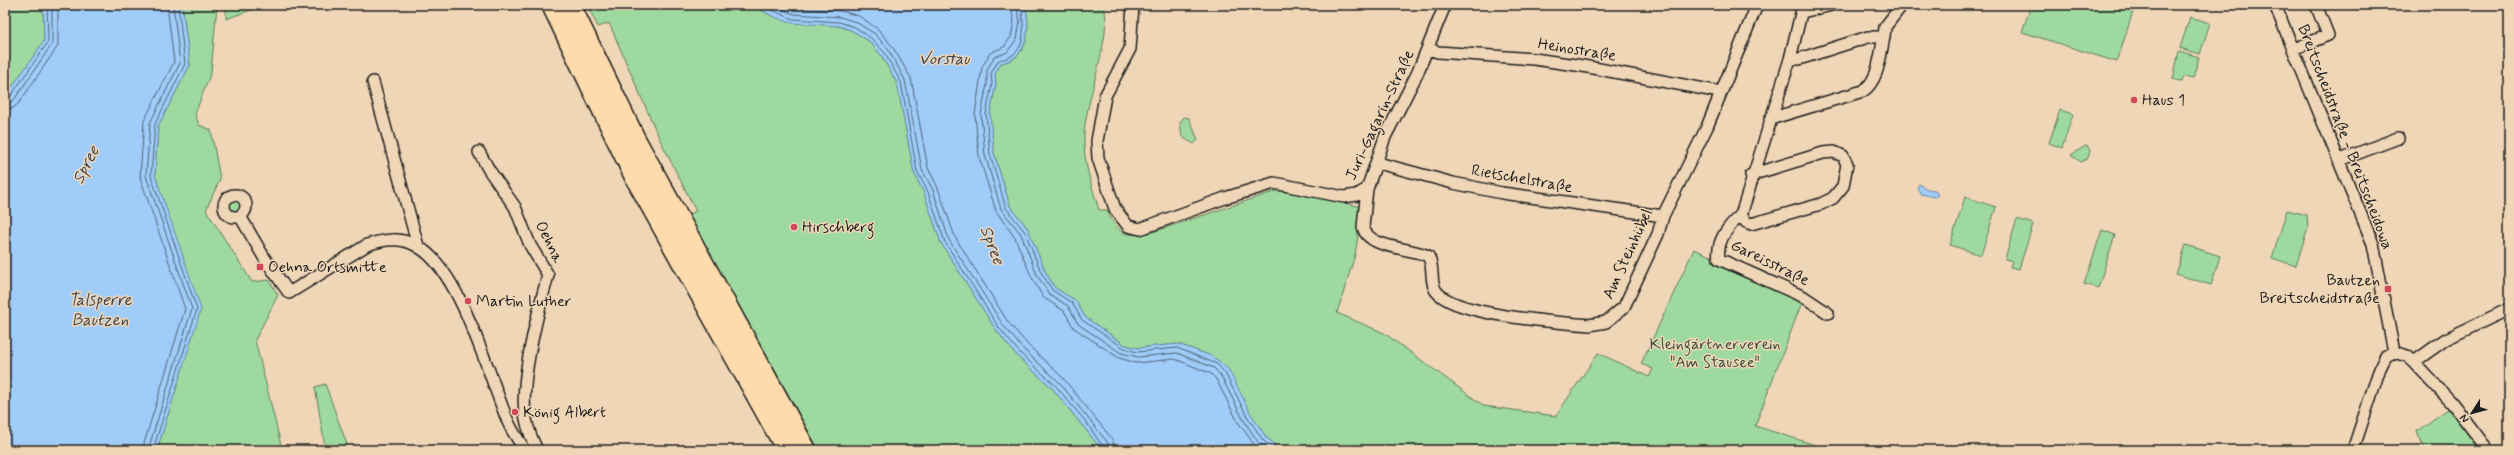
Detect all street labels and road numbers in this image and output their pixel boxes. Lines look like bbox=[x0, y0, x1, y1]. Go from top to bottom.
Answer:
street label: Breitscheidstraße - Breitscheidowa bbox=[2292, 22, 2398, 253]
street label: Heinostraße bbox=[1536, 33, 1618, 67]
street label: Juri-Gagarin-Straße bbox=[1341, 46, 1420, 184]
street label: Rietschelstraße bbox=[1470, 160, 1574, 198]
street label: Am Steinhübel bbox=[1598, 205, 1658, 303]
street label: Oehna bbox=[530, 218, 568, 267]
street label: Gareisstraße bbox=[1727, 235, 1813, 291]

